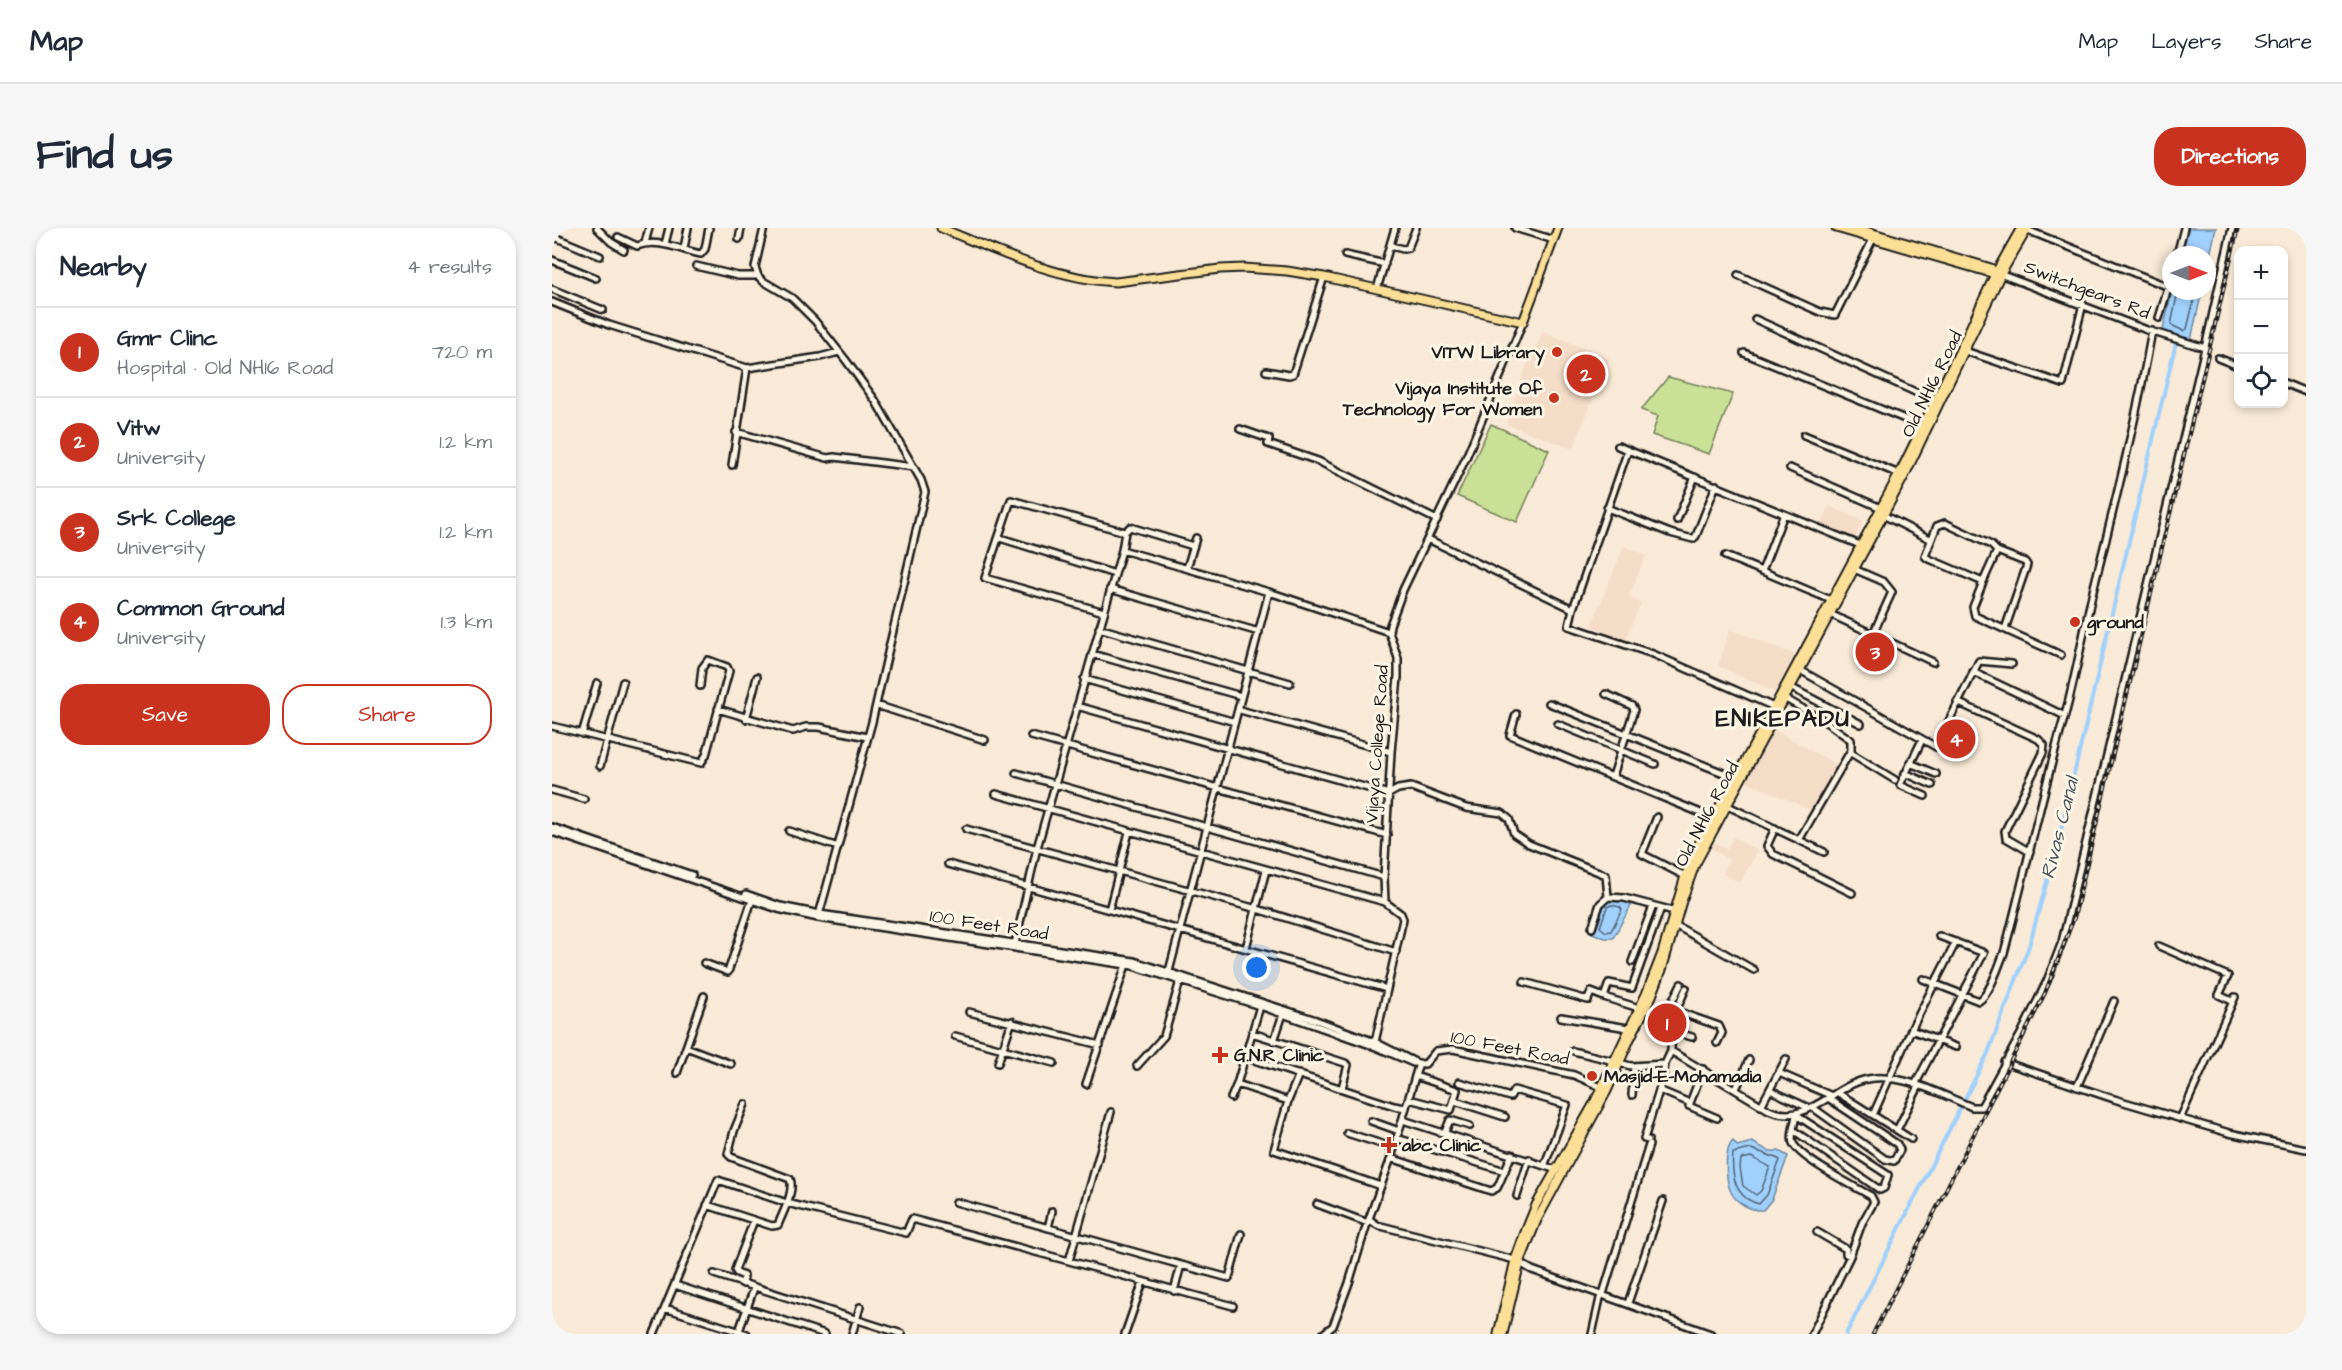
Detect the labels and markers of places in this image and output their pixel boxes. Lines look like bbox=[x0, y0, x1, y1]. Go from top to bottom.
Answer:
place label: VITW Library bbox=[1430, 340, 1545, 366]
marker: VITW Library bbox=[1550, 345, 1564, 359]
pin: 2 bbox=[1566, 352, 1606, 396]
place label: Vijaya Institute Of Technology For Women bbox=[1342, 376, 1543, 423]
marker: Vijaya Institute Of Technology For Women bbox=[1547, 391, 1561, 405]
place label: ground bbox=[2087, 610, 2144, 636]
marker: ground bbox=[2068, 615, 2082, 629]
pin: 3 bbox=[1856, 630, 1894, 674]
pin: 4 bbox=[1936, 716, 1976, 762]
pin: 1 bbox=[1648, 1000, 1686, 1046]
place label: G.N.R Clinic bbox=[1234, 1043, 1325, 1068]
marker: G.N.R Clinic bbox=[1211, 1046, 1229, 1064]
place label: Masjid-E-Mohamadia bbox=[1604, 1064, 1762, 1089]
marker: Masjid-E-Mohamadia bbox=[1585, 1069, 1599, 1083]
place label: abc Clinic bbox=[1401, 1133, 1482, 1158]
marker: abc Clinic bbox=[1380, 1136, 1398, 1154]

